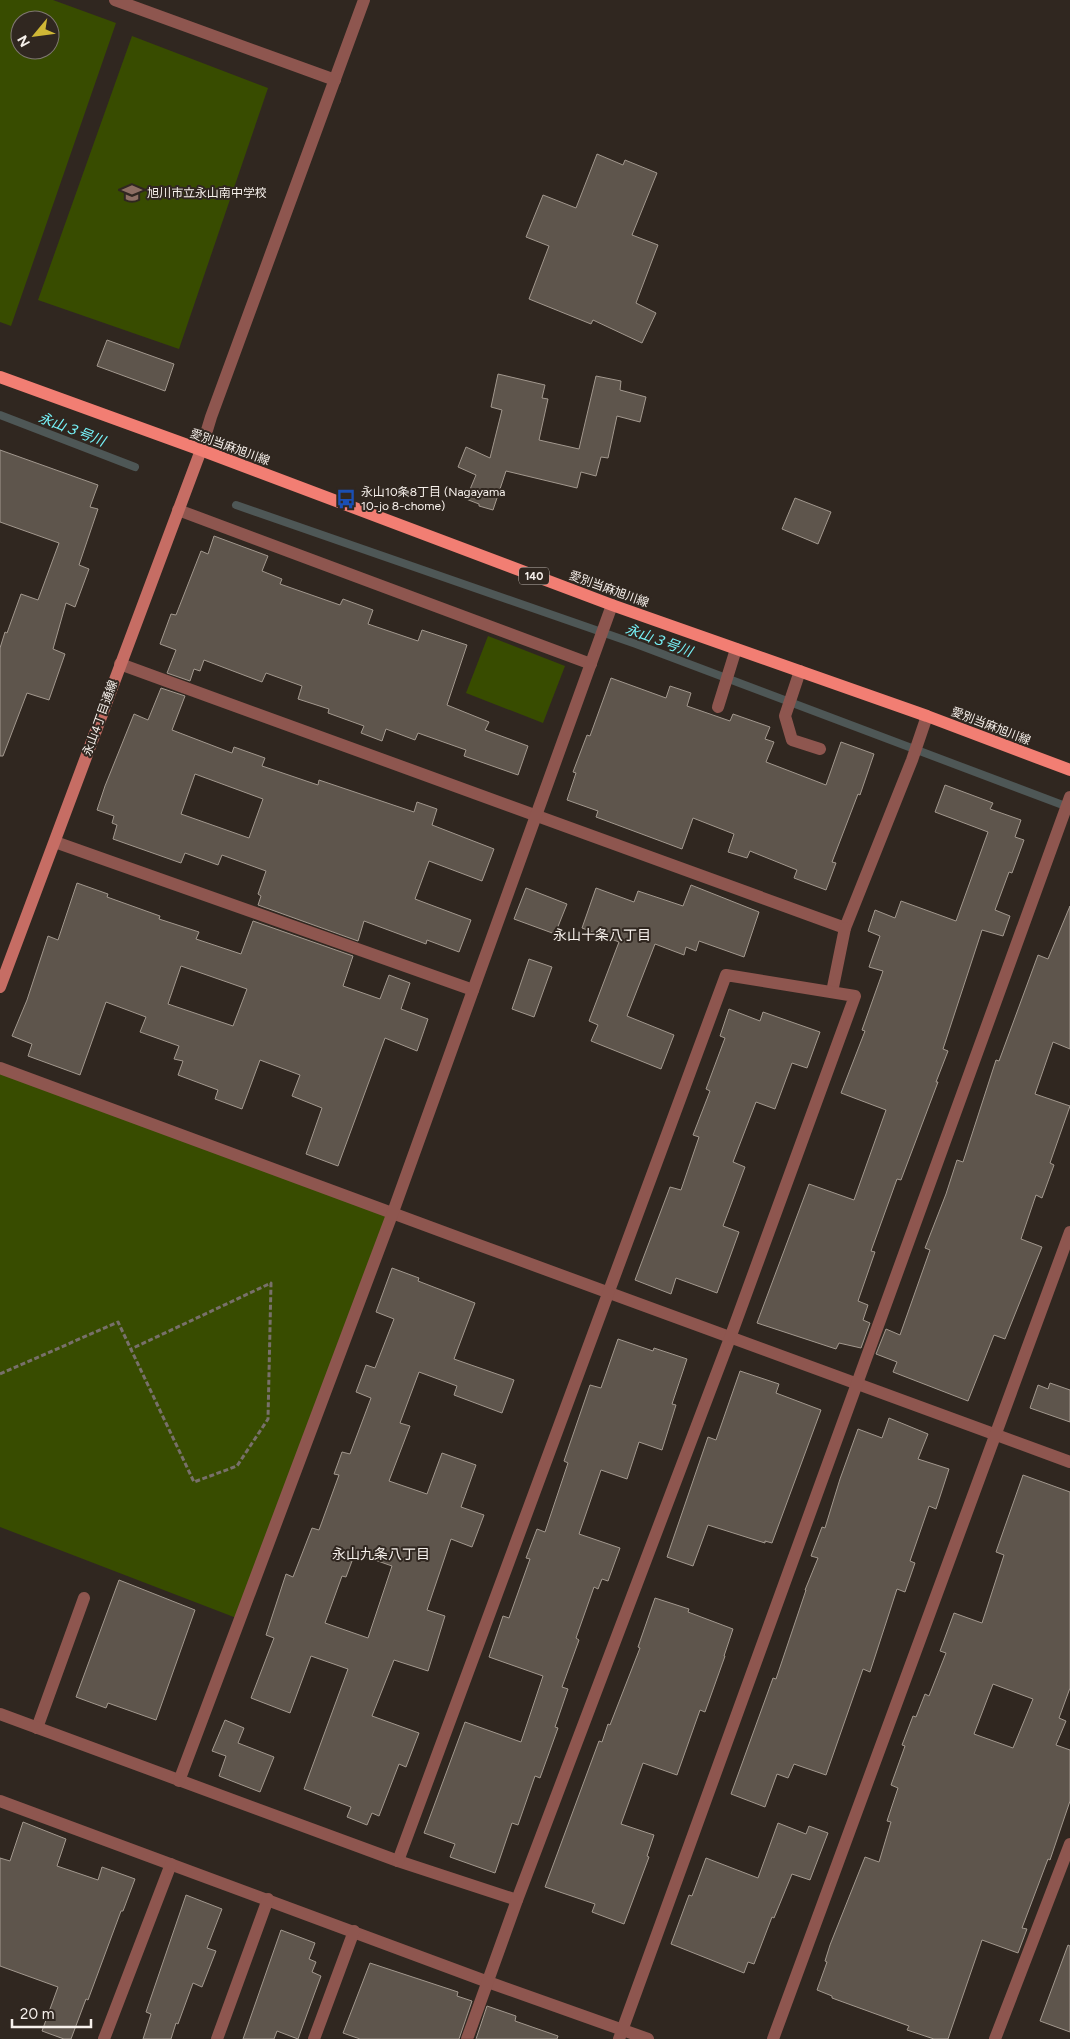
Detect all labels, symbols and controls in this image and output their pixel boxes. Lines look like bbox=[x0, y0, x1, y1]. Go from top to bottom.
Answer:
north arrow bbox=[10, 10, 60, 60]
text: N bbox=[14, 32, 34, 50]
school or university icon: 旭川市立永山南中学校 bbox=[121, 182, 143, 204]
place label: 旭川市立永山南中学校 bbox=[147, 186, 267, 200]
water label: 永山３号川 bbox=[36, 409, 109, 451]
street label: 愛別当麻旭川線 bbox=[188, 426, 272, 468]
place label: 永山10条8丁目 (Nagayama 10-jo 8-chome) bbox=[361, 485, 505, 513]
bus stop icon: 永山10条8丁目 (Nagayama 10-jo 8-chome) bbox=[335, 488, 357, 510]
road number: 140 bbox=[519, 568, 549, 584]
street label: 愛別当麻旭川線 bbox=[567, 568, 651, 610]
water label: 永山３号川 bbox=[623, 621, 697, 661]
street label: 永山4丁目通線 bbox=[80, 678, 120, 758]
street label: 愛別当麻旭川線 bbox=[949, 704, 1033, 748]
district label: 永山十条八丁目 bbox=[553, 927, 651, 944]
district label: 永山九条八丁目 bbox=[332, 1546, 430, 1563]
scale bar bbox=[12, 1996, 91, 2028]
text: 20 m bbox=[20, 2005, 54, 2023]

